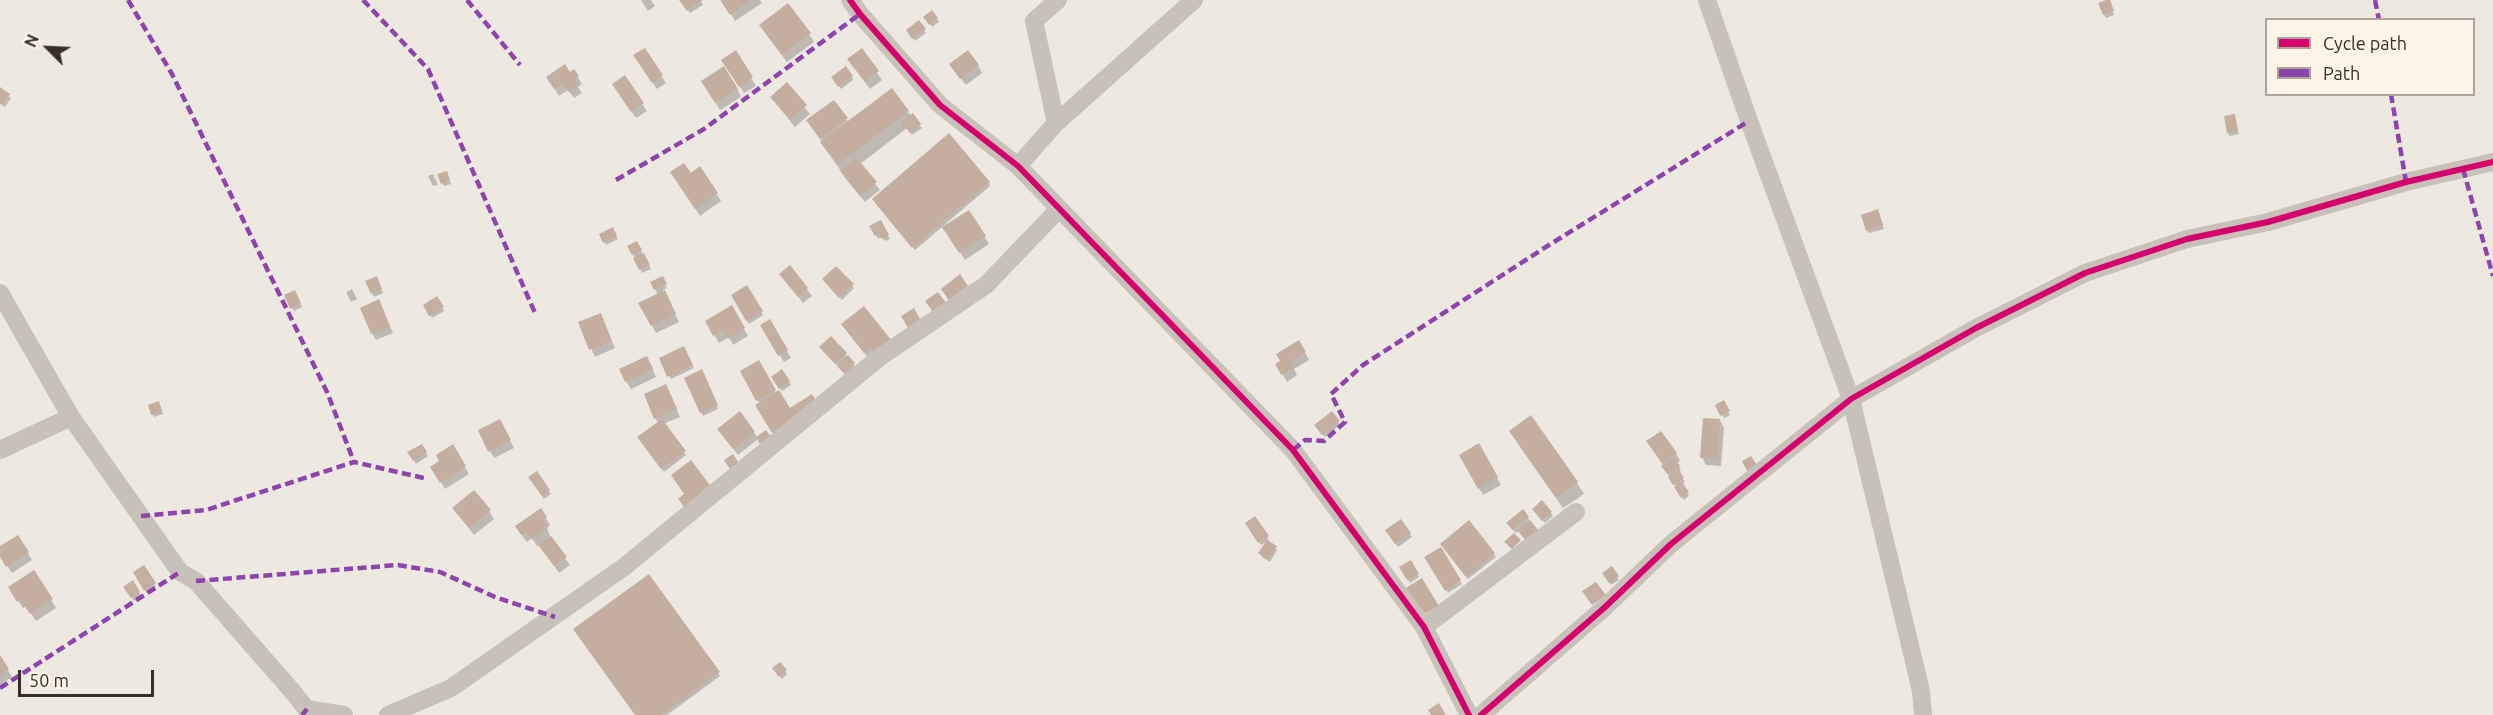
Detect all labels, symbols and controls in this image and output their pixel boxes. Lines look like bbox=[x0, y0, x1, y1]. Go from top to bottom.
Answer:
north arrow bbox=[18, 18, 78, 78]
legend bbox=[2265, 18, 2475, 96]
text: N bbox=[21, 32, 42, 50]
text: Cycle path bbox=[2323, 33, 2407, 53]
text: Path bbox=[2323, 63, 2360, 83]
scale bar bbox=[21, 658, 158, 696]
text: 50 m bbox=[29, 670, 69, 690]

